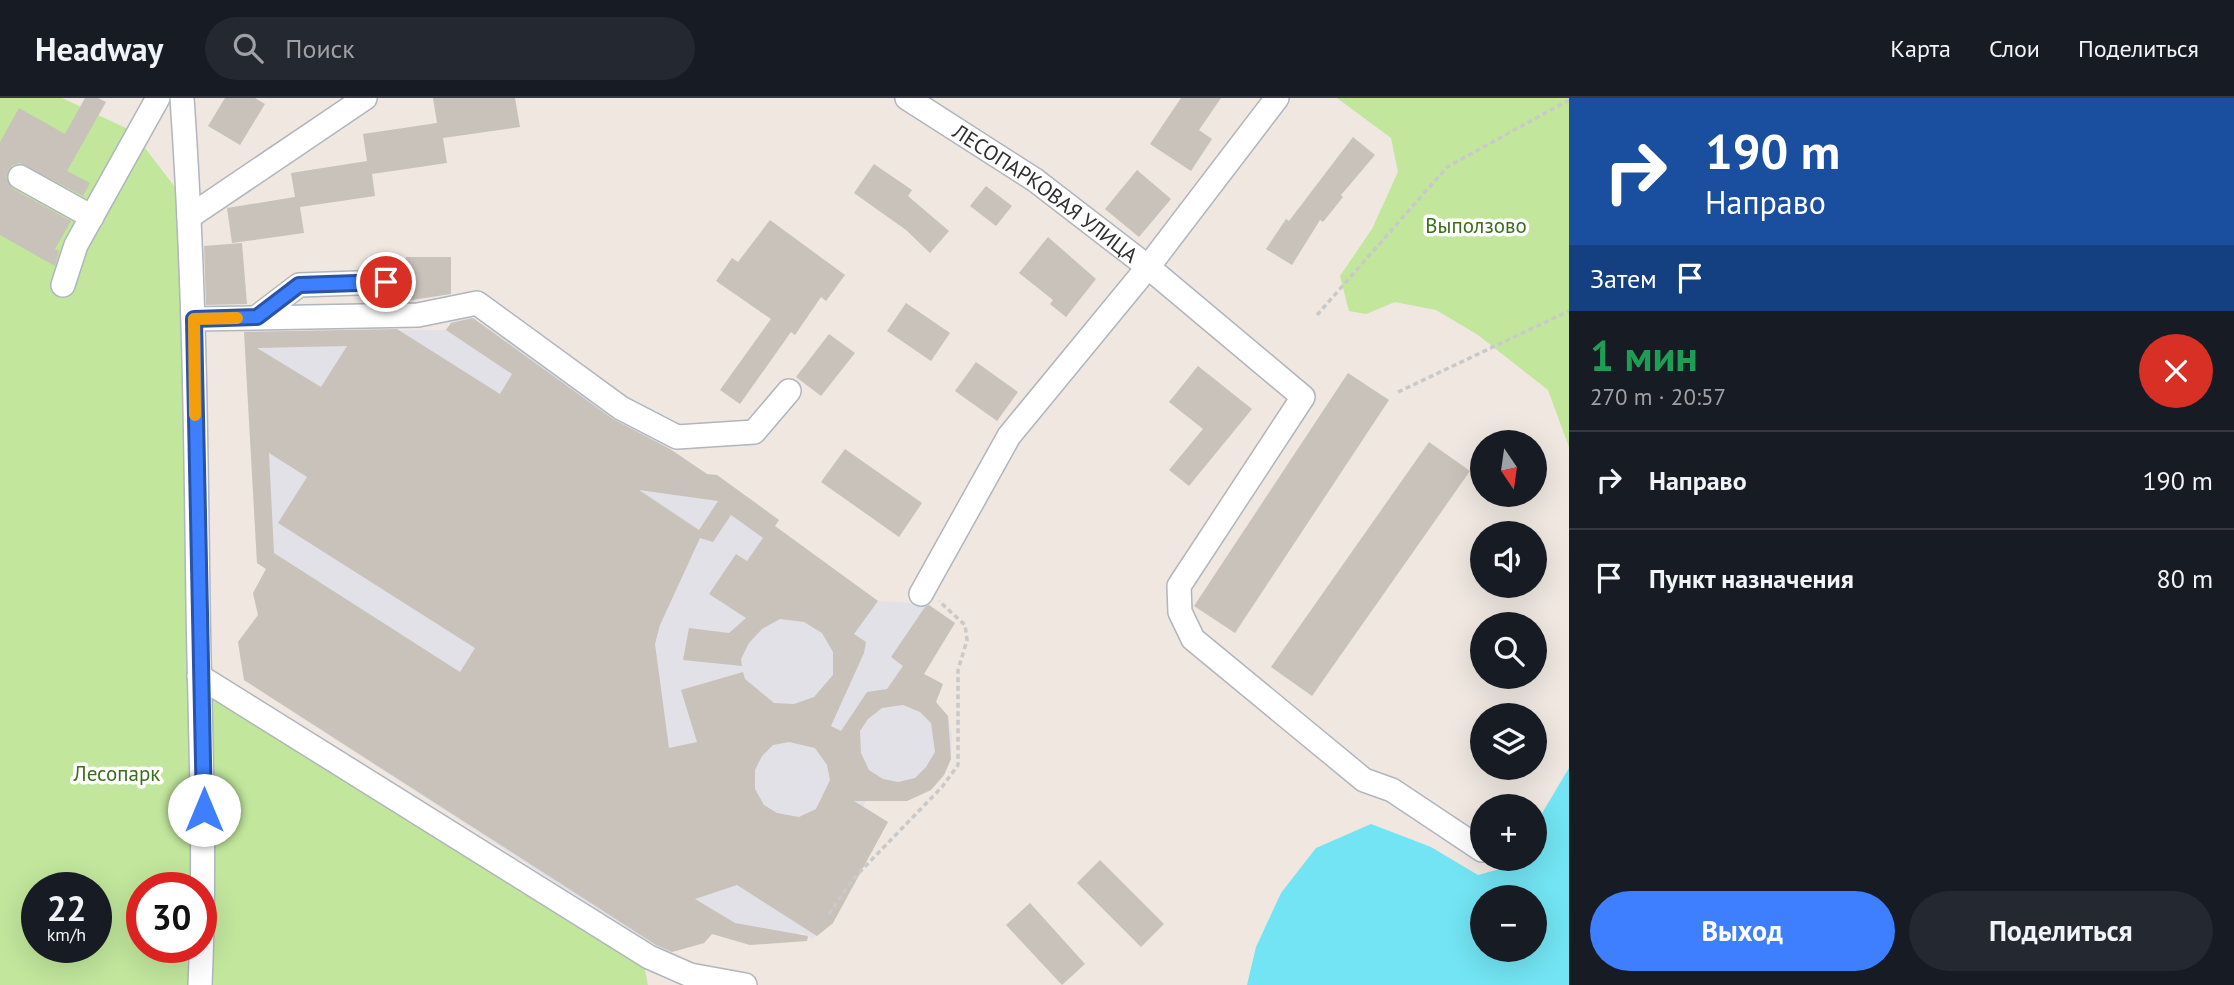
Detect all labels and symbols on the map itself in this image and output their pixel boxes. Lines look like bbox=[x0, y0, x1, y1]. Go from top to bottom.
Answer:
street label: ЛЕСОПАРКОВАЯ УЛИЦА bbox=[947, 117, 1144, 268]
park label: Выползово bbox=[1425, 212, 1527, 239]
pin bbox=[356, 252, 416, 312]
north arrow bbox=[1470, 430, 1547, 508]
park label: Лесопарк bbox=[73, 760, 160, 787]
position arrow bbox=[167, 773, 241, 847]
speed limit sign: 30 bbox=[126, 872, 217, 963]

